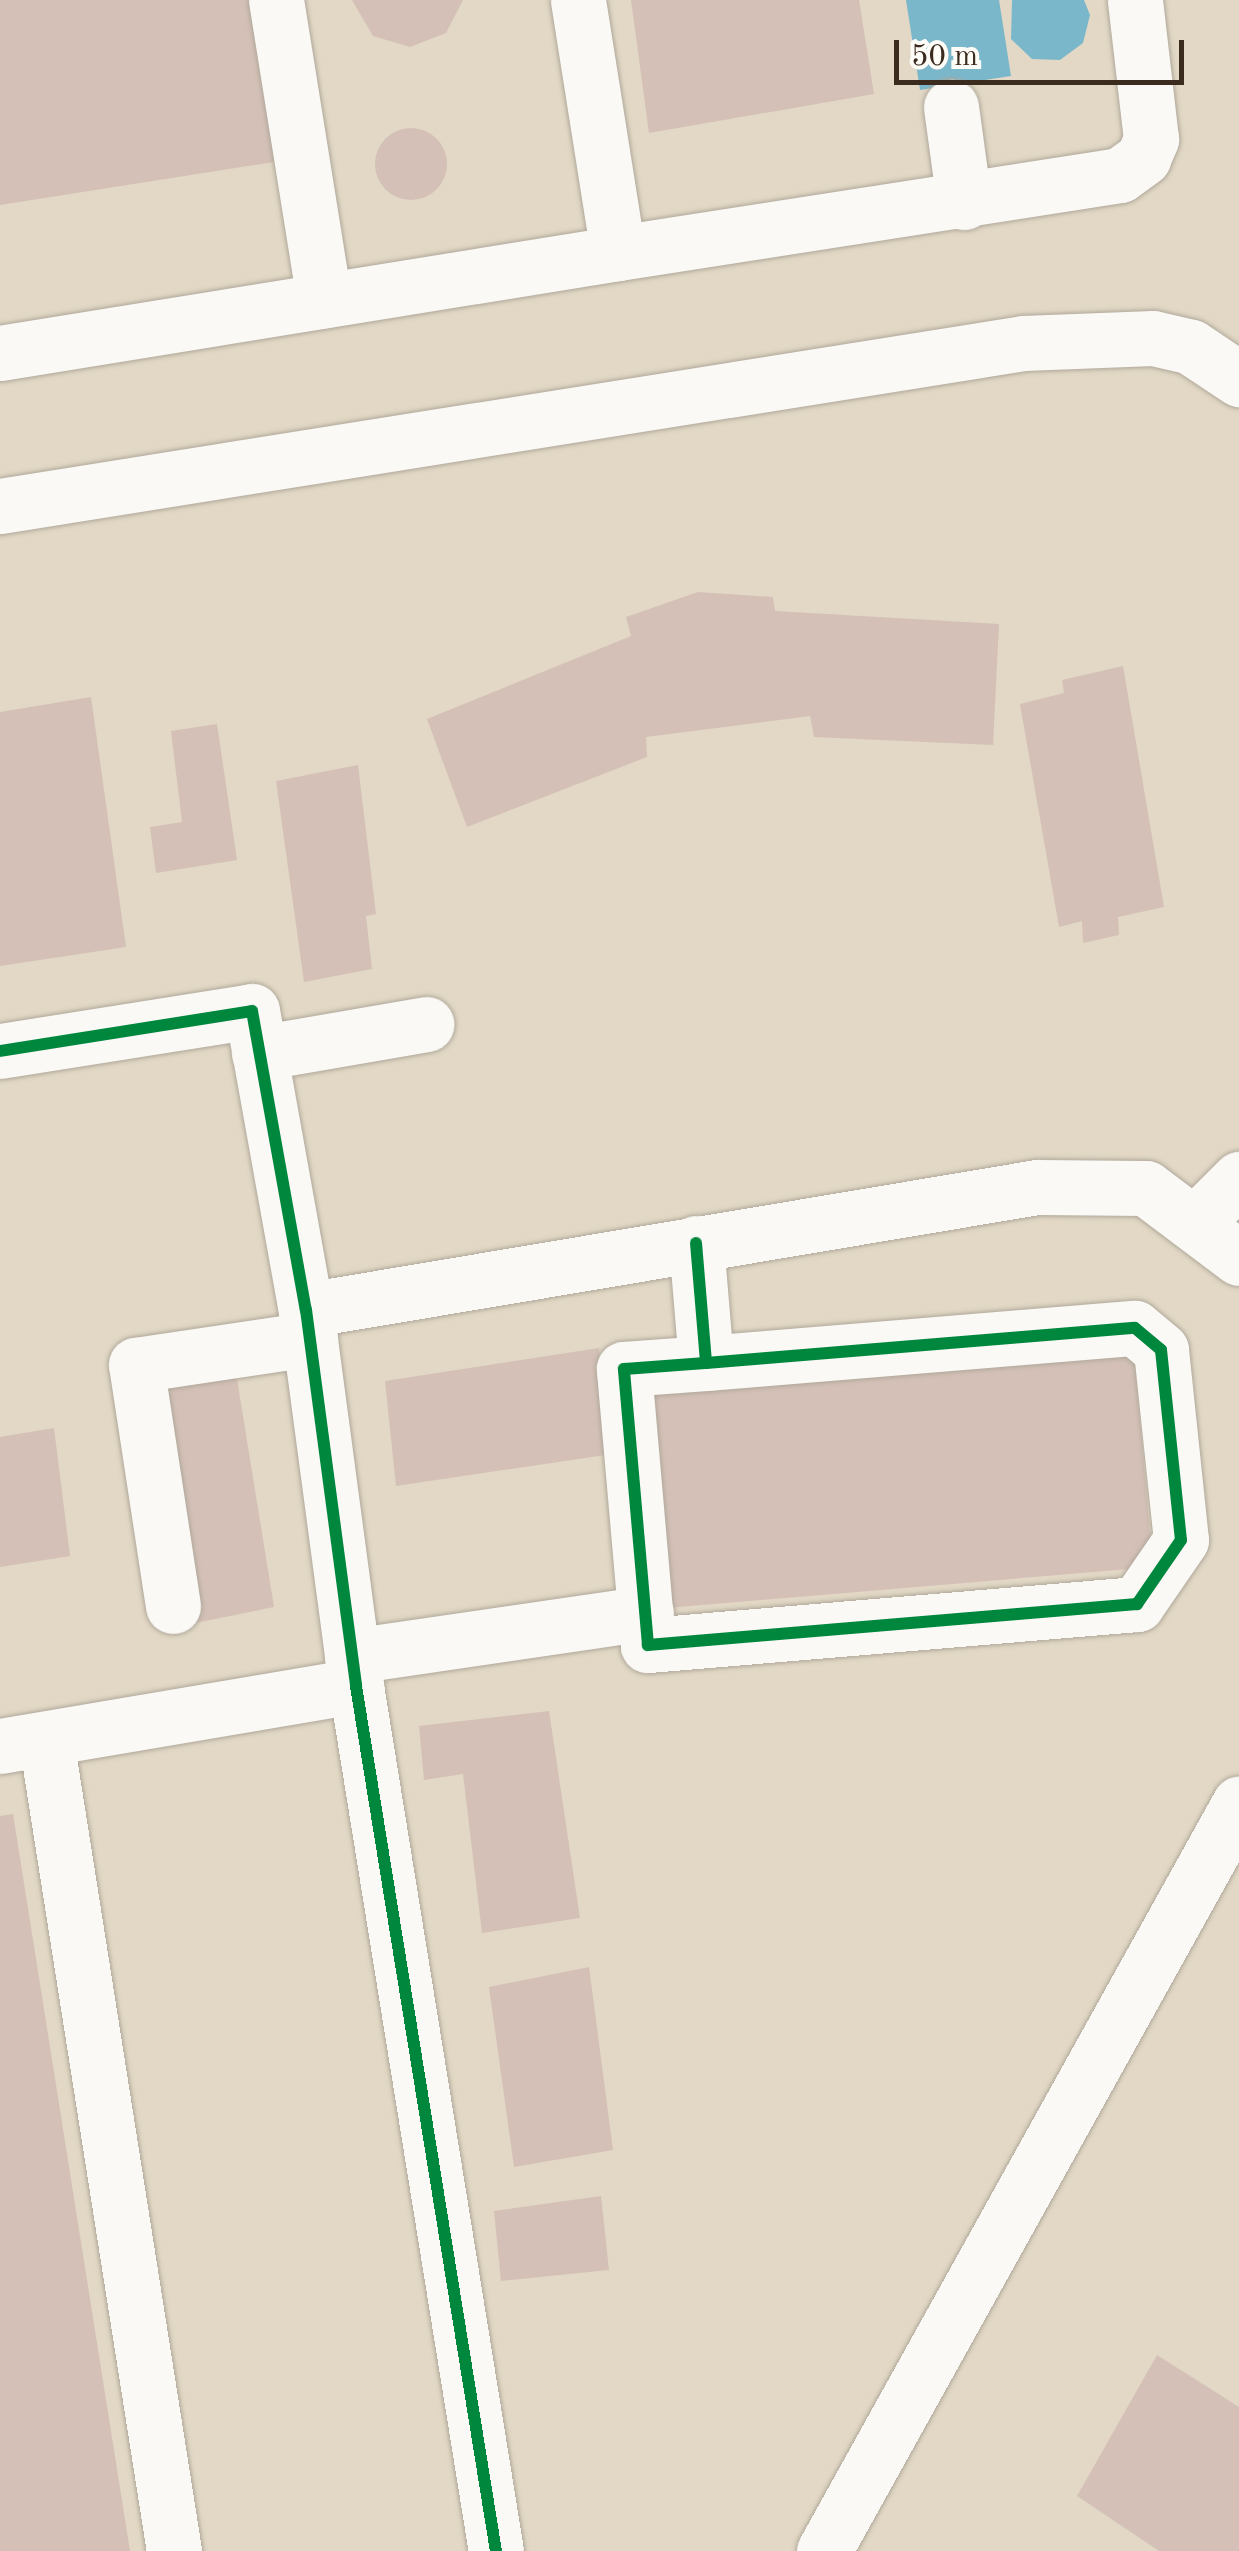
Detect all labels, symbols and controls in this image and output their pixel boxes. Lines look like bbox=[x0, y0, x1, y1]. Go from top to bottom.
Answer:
scale bar bbox=[899, 20, 1189, 82]
text: 50 m bbox=[911, 42, 978, 72]

